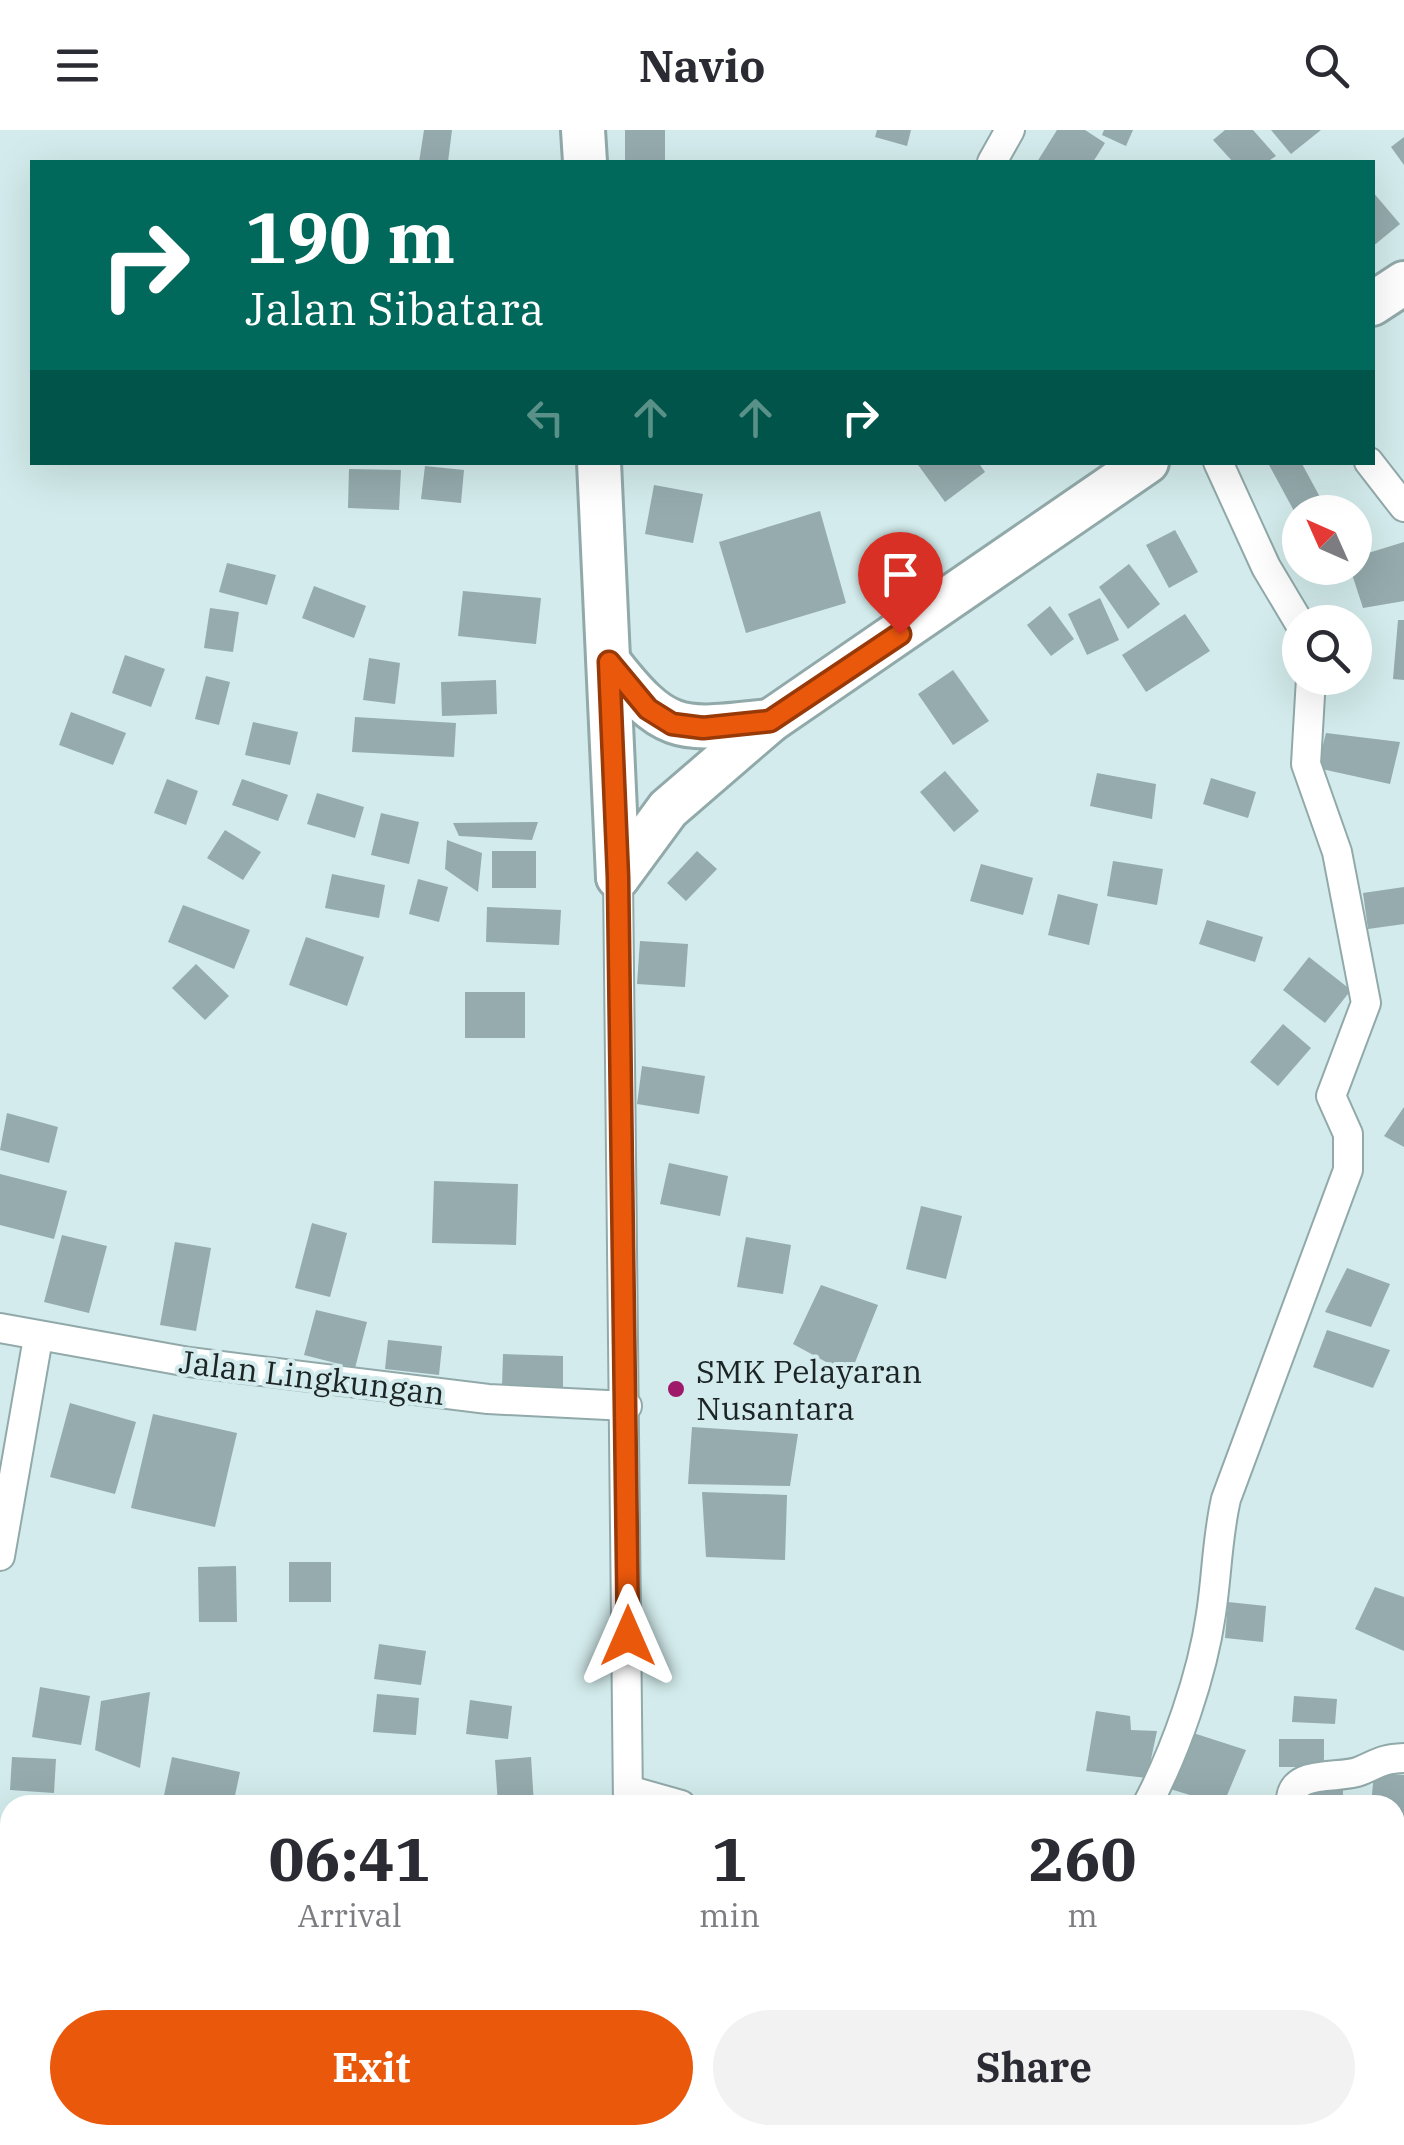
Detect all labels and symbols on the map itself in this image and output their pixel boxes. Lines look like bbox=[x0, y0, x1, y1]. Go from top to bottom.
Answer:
north arrow bbox=[1282, 495, 1372, 585]
pin bbox=[858, 532, 943, 635]
street label: Jalan Lingkungan bbox=[177, 1340, 447, 1414]
place label: SMK Pelayaran Nusantara bbox=[696, 1350, 922, 1429]
marker: SMK Pelayaran Nusantara bbox=[665, 1378, 687, 1400]
position arrow bbox=[576, 1584, 680, 1688]

